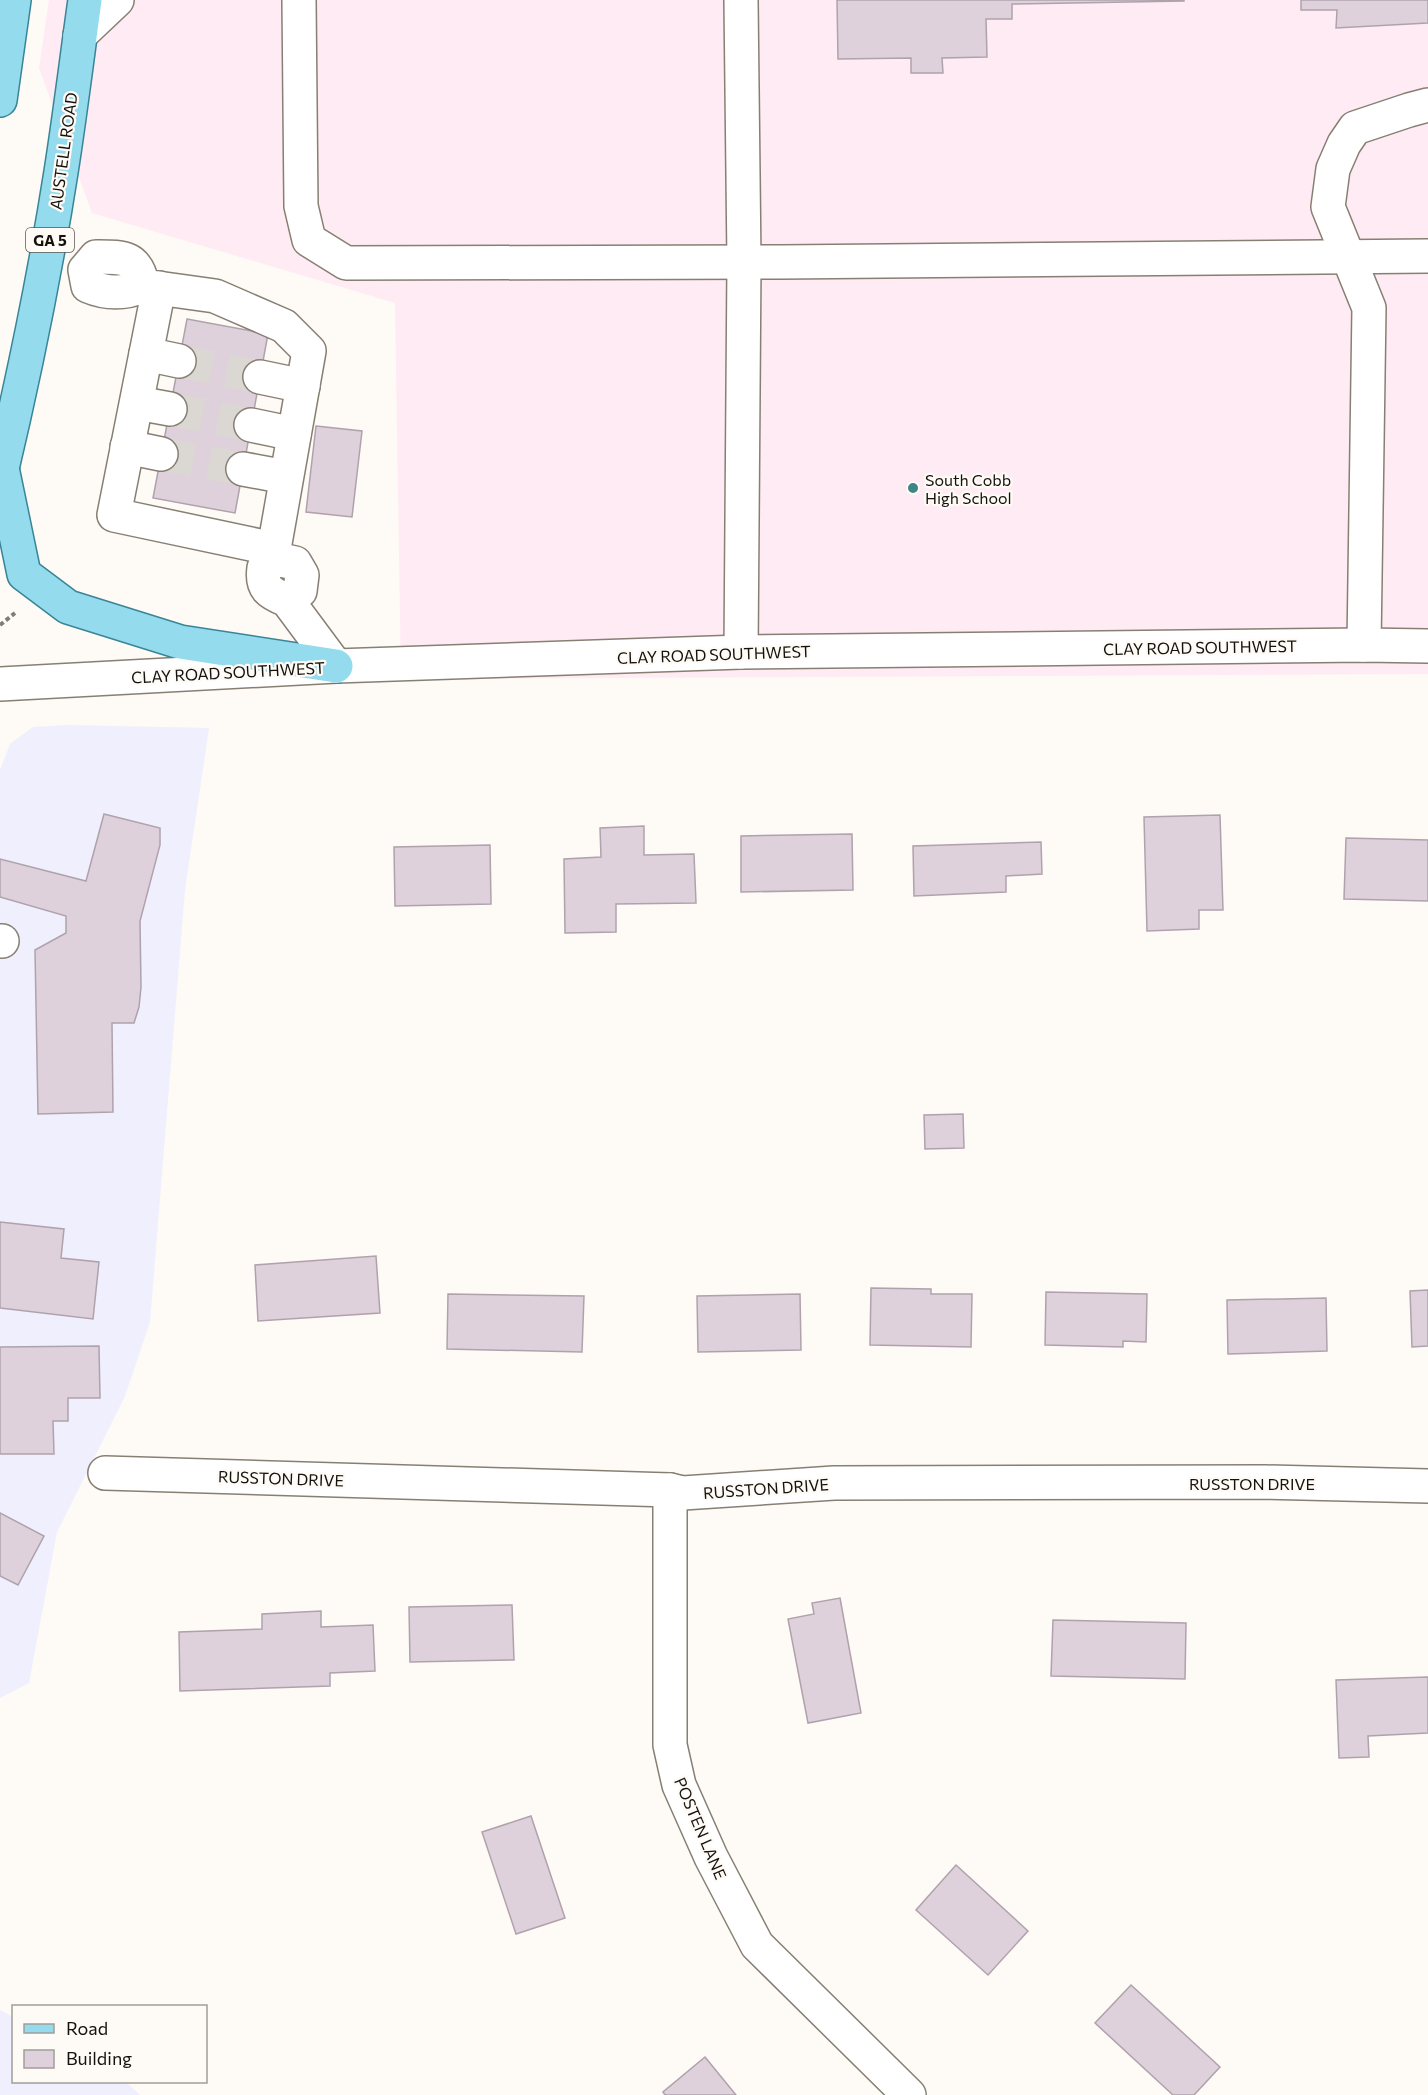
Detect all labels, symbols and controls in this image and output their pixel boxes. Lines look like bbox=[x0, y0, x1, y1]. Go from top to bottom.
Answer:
street label: AUSTELL ROAD bbox=[45, 91, 81, 211]
road number: GA 5 bbox=[26, 228, 74, 252]
place label: South Cobb High School bbox=[925, 470, 1012, 507]
marker: South Cobb High School bbox=[906, 481, 920, 495]
street label: CLAY ROAD SOUTHWEST bbox=[1103, 636, 1297, 658]
street label: CLAY ROAD SOUTHWEST bbox=[617, 641, 811, 667]
street label: CLAY ROAD SOUTHWEST bbox=[131, 657, 325, 687]
street label: RUSSTON DRIVE bbox=[218, 1466, 344, 1490]
street label: RUSSTON DRIVE bbox=[702, 1474, 830, 1502]
street label: RUSSTON DRIVE bbox=[1189, 1474, 1315, 1493]
street label: POSTEN LANE bbox=[671, 1774, 731, 1882]
legend bbox=[12, 2005, 207, 2083]
text: Road bbox=[66, 2017, 108, 2039]
text: Building bbox=[66, 2047, 132, 2069]

